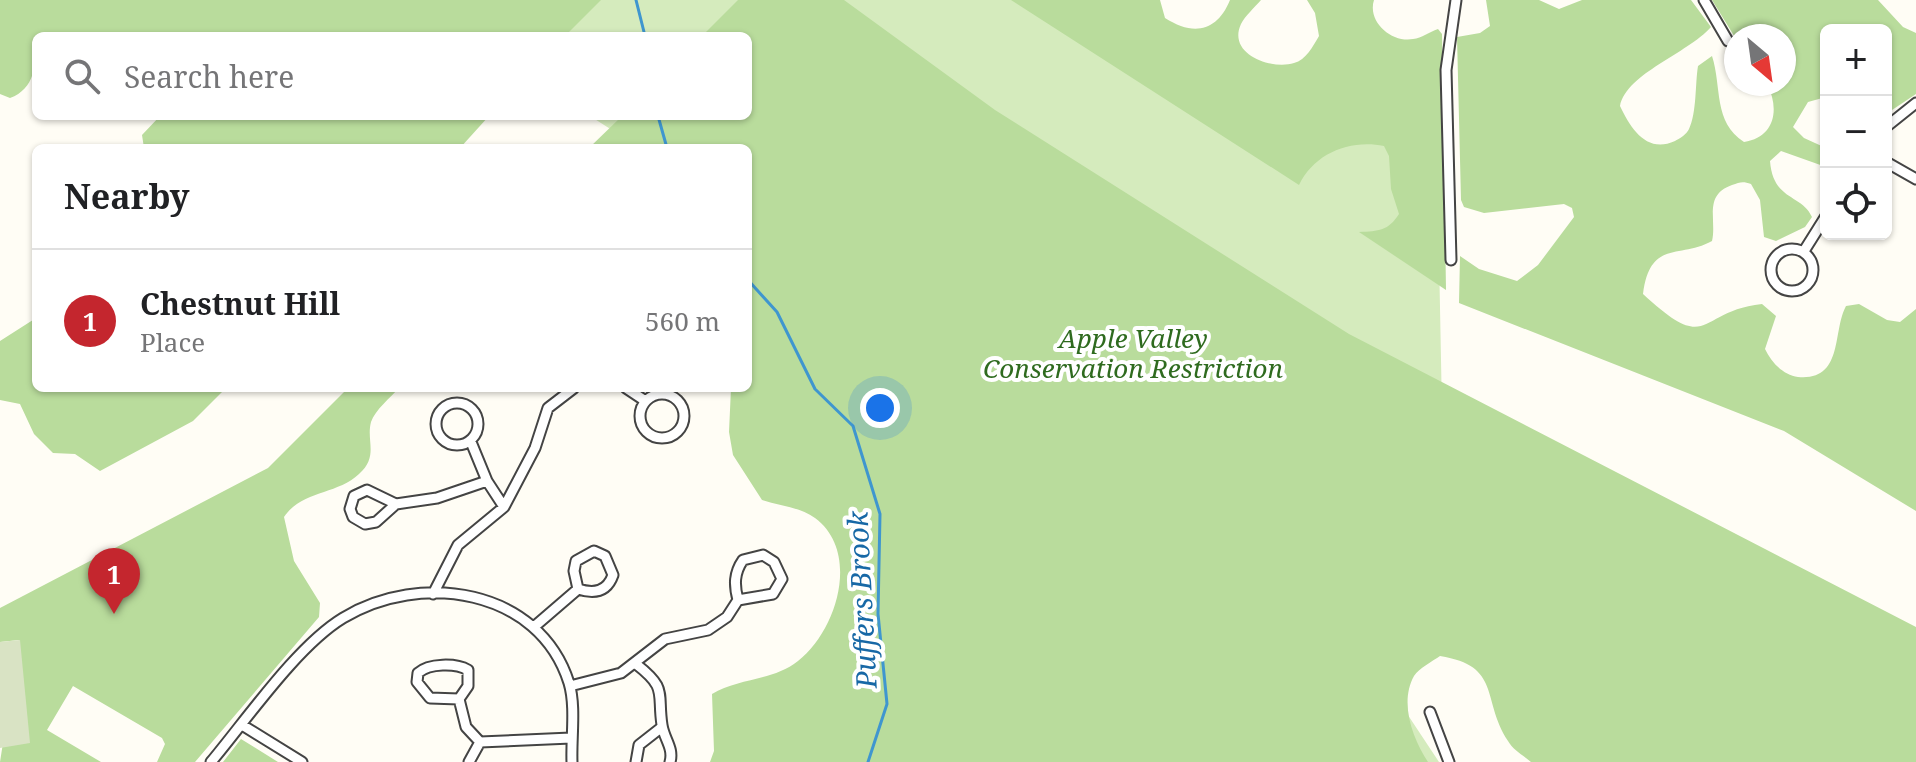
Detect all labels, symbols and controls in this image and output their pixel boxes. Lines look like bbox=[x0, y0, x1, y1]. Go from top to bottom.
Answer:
north arrow bbox=[1724, 24, 1796, 96]
map controls bbox=[1820, 24, 1892, 240]
button: + bbox=[1820, 24, 1892, 96]
search box bbox=[32, 32, 752, 120]
icon: search bbox=[60, 54, 104, 98]
text: Search here bbox=[124, 56, 294, 97]
button: − bbox=[1820, 96, 1892, 168]
button: locate bbox=[1820, 168, 1892, 240]
text: Nearby bbox=[64, 173, 190, 219]
text: Chestnut Hill bbox=[140, 283, 340, 324]
text: 1 bbox=[83, 303, 97, 339]
text: 560 m bbox=[645, 303, 720, 339]
park label: Apple Valley Conservation Restriction bbox=[983, 320, 1283, 386]
text: Place bbox=[140, 324, 205, 360]
your location bbox=[860, 388, 900, 428]
water label: Puffers Brook bbox=[837, 509, 885, 691]
pin: 1 bbox=[88, 548, 140, 614]

